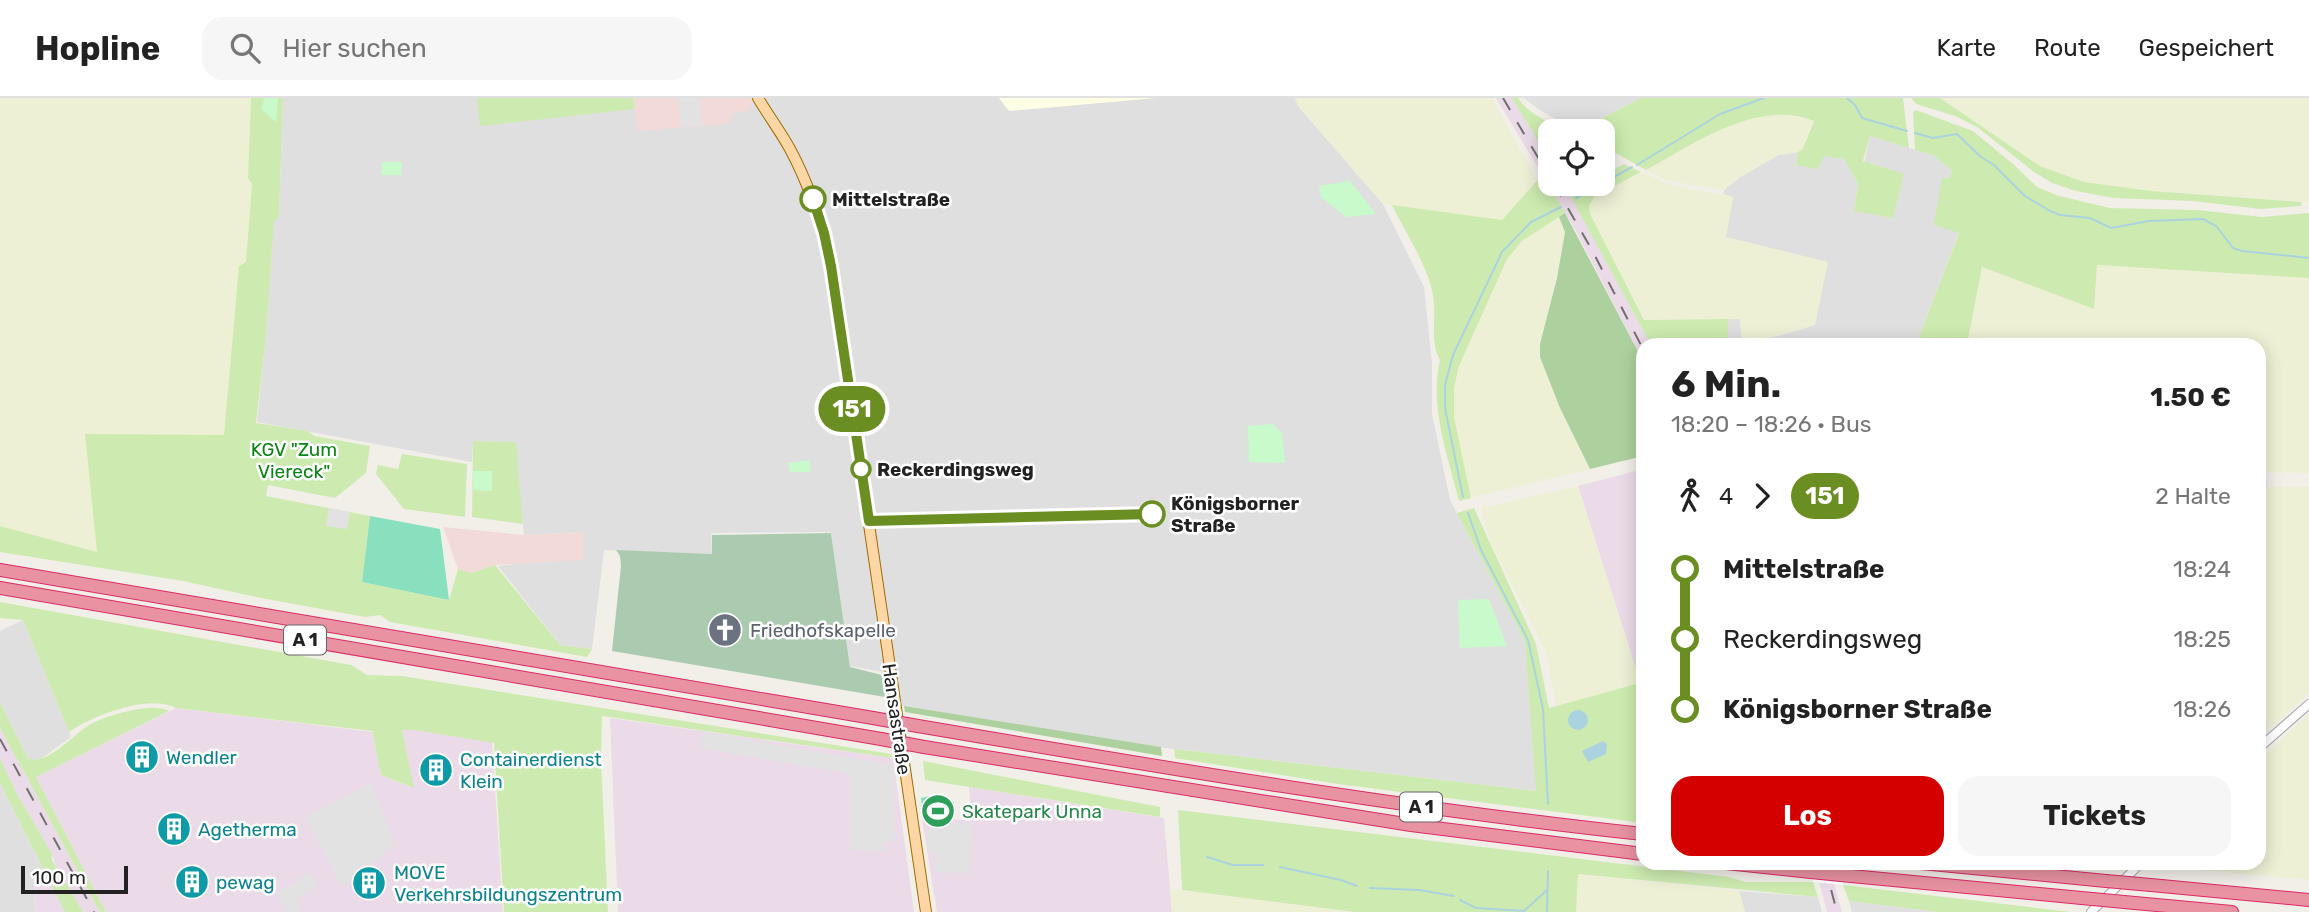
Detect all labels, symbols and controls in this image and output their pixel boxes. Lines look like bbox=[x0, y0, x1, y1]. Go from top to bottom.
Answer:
search box bbox=[202, 17, 692, 80]
text: Hopline bbox=[35, 29, 160, 68]
icon: search bbox=[226, 29, 264, 67]
text: Hier suchen bbox=[282, 33, 427, 64]
text: Karte bbox=[1937, 34, 1996, 62]
text: Route bbox=[2034, 34, 2101, 62]
text: Gespeichert bbox=[2139, 34, 2274, 62]
map controls bbox=[1538, 119, 1615, 196]
button: locate bbox=[1538, 119, 1615, 196]
marker: Mittelstraße bbox=[800, 186, 826, 212]
place label: Mittelstraße bbox=[832, 188, 950, 211]
text: 6 Min. bbox=[1671, 361, 1781, 407]
text: 1.50 € bbox=[2150, 382, 2231, 413]
line badge: 151 bbox=[812, 386, 892, 432]
text: 151 bbox=[832, 395, 872, 423]
text: 18:20 – 18:26 · Bus bbox=[1671, 410, 1871, 438]
park label: KGV "Zum Viereck" bbox=[251, 438, 337, 483]
place label: Reckerdingsweg bbox=[877, 458, 1034, 481]
marker: Reckerdingsweg bbox=[851, 459, 871, 479]
icon: walk bbox=[1671, 477, 1709, 515]
icon: forward bbox=[1743, 477, 1781, 515]
text: 4 bbox=[1719, 482, 1733, 510]
text: 151 bbox=[1805, 482, 1845, 510]
text: 2 Halte bbox=[2155, 482, 2231, 510]
place label: Königsborner Straße bbox=[1171, 492, 1300, 537]
marker: Königsborner Straße bbox=[1139, 501, 1165, 527]
text: Mittelstraße bbox=[1723, 554, 1885, 585]
text: 18:24 bbox=[2173, 555, 2231, 583]
church icon: Friedhofskapelle bbox=[706, 611, 744, 649]
place label: Friedhofskapelle bbox=[750, 619, 896, 642]
text: Reckerdingsweg bbox=[1723, 624, 1922, 655]
text: 18:25 bbox=[2173, 625, 2231, 653]
road number: A 1 bbox=[284, 626, 326, 654]
street label: Hansastraße bbox=[877, 662, 916, 776]
text: Königsborner Straße bbox=[1723, 694, 1992, 725]
text: 18:26 bbox=[2173, 695, 2231, 723]
building icon: Wendler bbox=[123, 738, 161, 776]
place label: Wendler bbox=[166, 746, 238, 769]
place label: Containerdienst Klein bbox=[460, 748, 602, 793]
building icon: Containerdienst Klein bbox=[417, 751, 455, 789]
button: Los bbox=[1671, 776, 1944, 856]
button: Tickets bbox=[1958, 776, 2231, 856]
sports icon: Skatepark Unna bbox=[919, 792, 957, 830]
road number: A 1 bbox=[1400, 792, 1442, 822]
place label: Skatepark Unna bbox=[962, 800, 1102, 823]
building icon: Agetherma bbox=[155, 810, 193, 848]
place label: Agetherma bbox=[198, 818, 297, 841]
place label: MOVE Verkehrsbildungszentrum bbox=[394, 861, 622, 906]
scale bar bbox=[21, 863, 128, 895]
building icon: pewag bbox=[173, 863, 211, 901]
building icon: MOVE Verkehrsbildungszentrum bbox=[350, 864, 388, 902]
text: 100 m bbox=[32, 866, 86, 889]
place label: pewag bbox=[216, 871, 274, 894]

